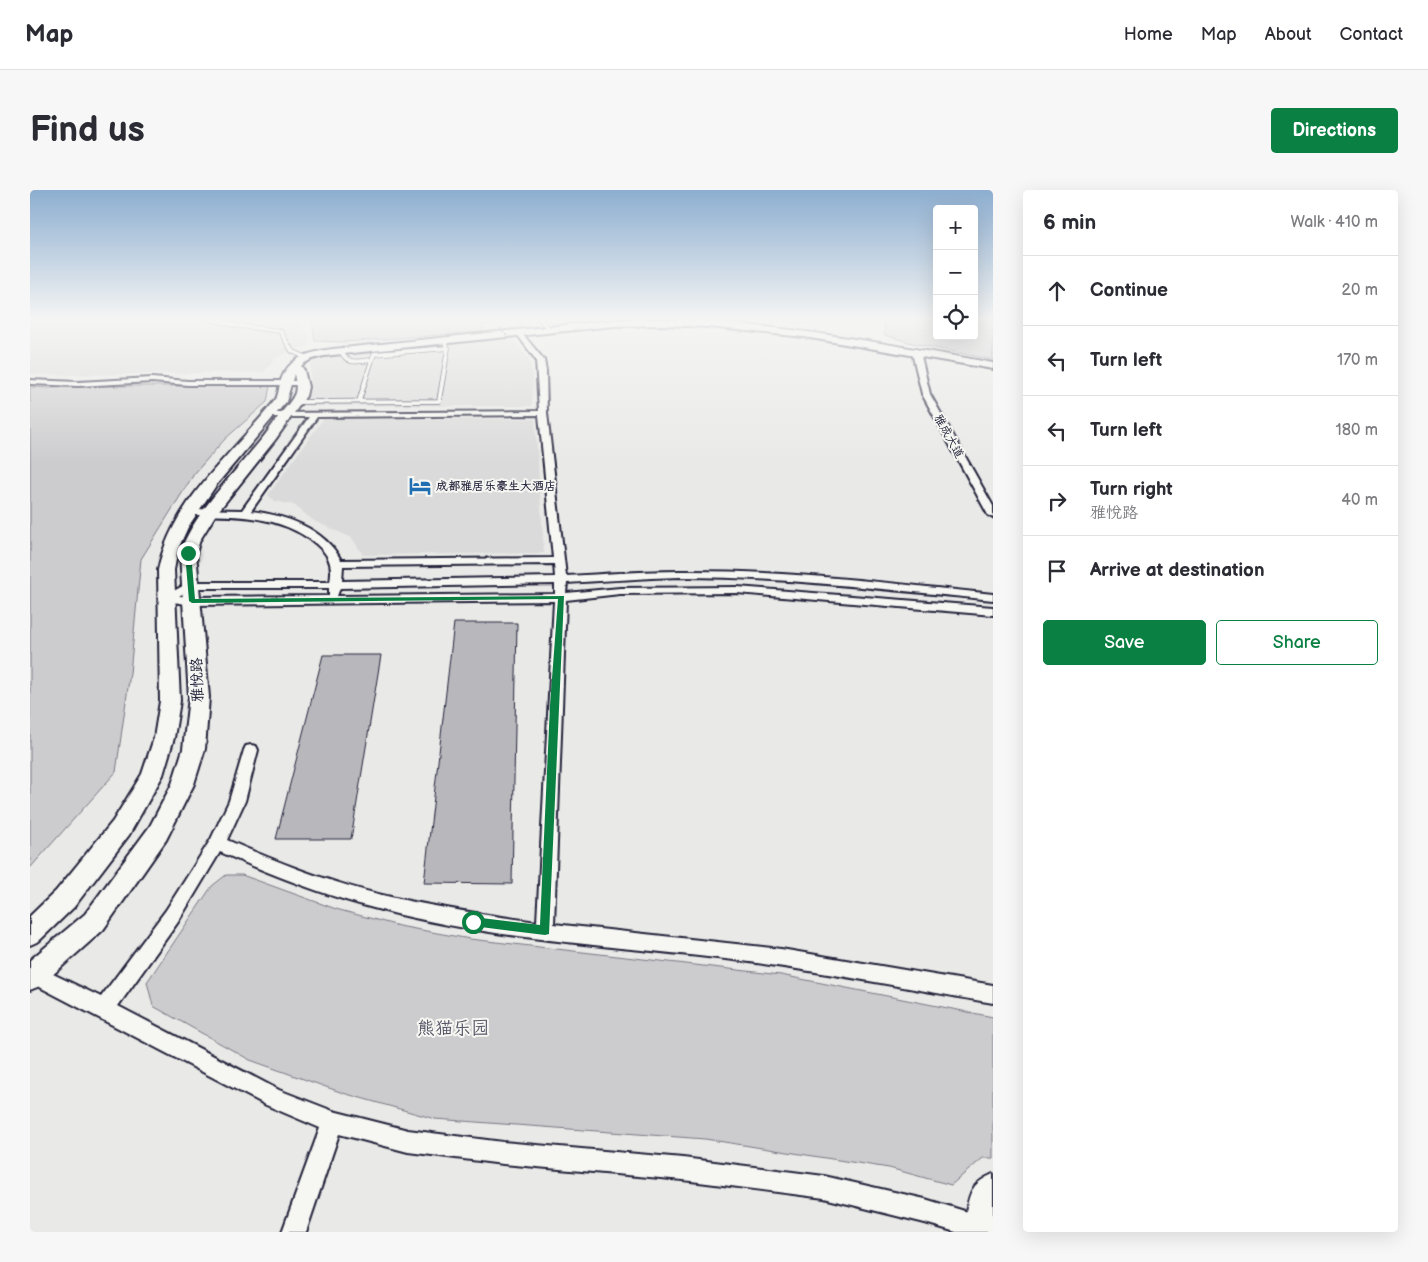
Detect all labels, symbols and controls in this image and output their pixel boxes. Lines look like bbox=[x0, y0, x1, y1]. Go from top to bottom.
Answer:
text: Map bbox=[25, 20, 73, 49]
text: Home bbox=[1124, 24, 1173, 45]
text: Map bbox=[1201, 24, 1237, 45]
text: About bbox=[1265, 24, 1312, 45]
text: Contact bbox=[1340, 24, 1403, 45]
button: Directions bbox=[1271, 108, 1398, 153]
text: Find us bbox=[30, 109, 145, 152]
map controls bbox=[933, 205, 978, 340]
button: + bbox=[933, 205, 978, 250]
text: 6 min bbox=[1043, 210, 1096, 235]
text: Walk · 410 m bbox=[1291, 213, 1378, 232]
button: − bbox=[933, 250, 978, 295]
icon: ahead bbox=[1043, 277, 1071, 305]
text: Continue bbox=[1090, 279, 1168, 302]
text: 20 m bbox=[1342, 281, 1378, 300]
button: locate bbox=[933, 295, 978, 340]
icon: left bbox=[1043, 347, 1071, 375]
text: Turn left bbox=[1090, 349, 1162, 372]
text: 170 m bbox=[1337, 351, 1378, 370]
street label: 雅成大道 bbox=[930, 412, 967, 461]
icon: left bbox=[1043, 417, 1071, 445]
text: Turn left bbox=[1090, 419, 1162, 442]
text: 180 m bbox=[1336, 421, 1378, 440]
hotel icon: 成都雅居乐豪生大酒店 bbox=[407, 473, 433, 499]
text: Turn right bbox=[1090, 478, 1173, 501]
place label: 成都雅居乐豪生大酒店 bbox=[436, 479, 556, 494]
icon: right bbox=[1043, 487, 1071, 515]
text: 40 m bbox=[1341, 491, 1378, 510]
text: 雅悦路 bbox=[1090, 504, 1138, 523]
route end bbox=[177, 542, 200, 565]
icon: arrive bbox=[1043, 557, 1071, 585]
text: Arrive at destination bbox=[1090, 559, 1265, 582]
button: Save bbox=[1043, 620, 1206, 665]
button: Share bbox=[1216, 620, 1378, 665]
street label: 雅悦路 bbox=[187, 657, 208, 703]
route start bbox=[462, 911, 485, 934]
park label: 熊猫乐园 bbox=[417, 1018, 489, 1039]

